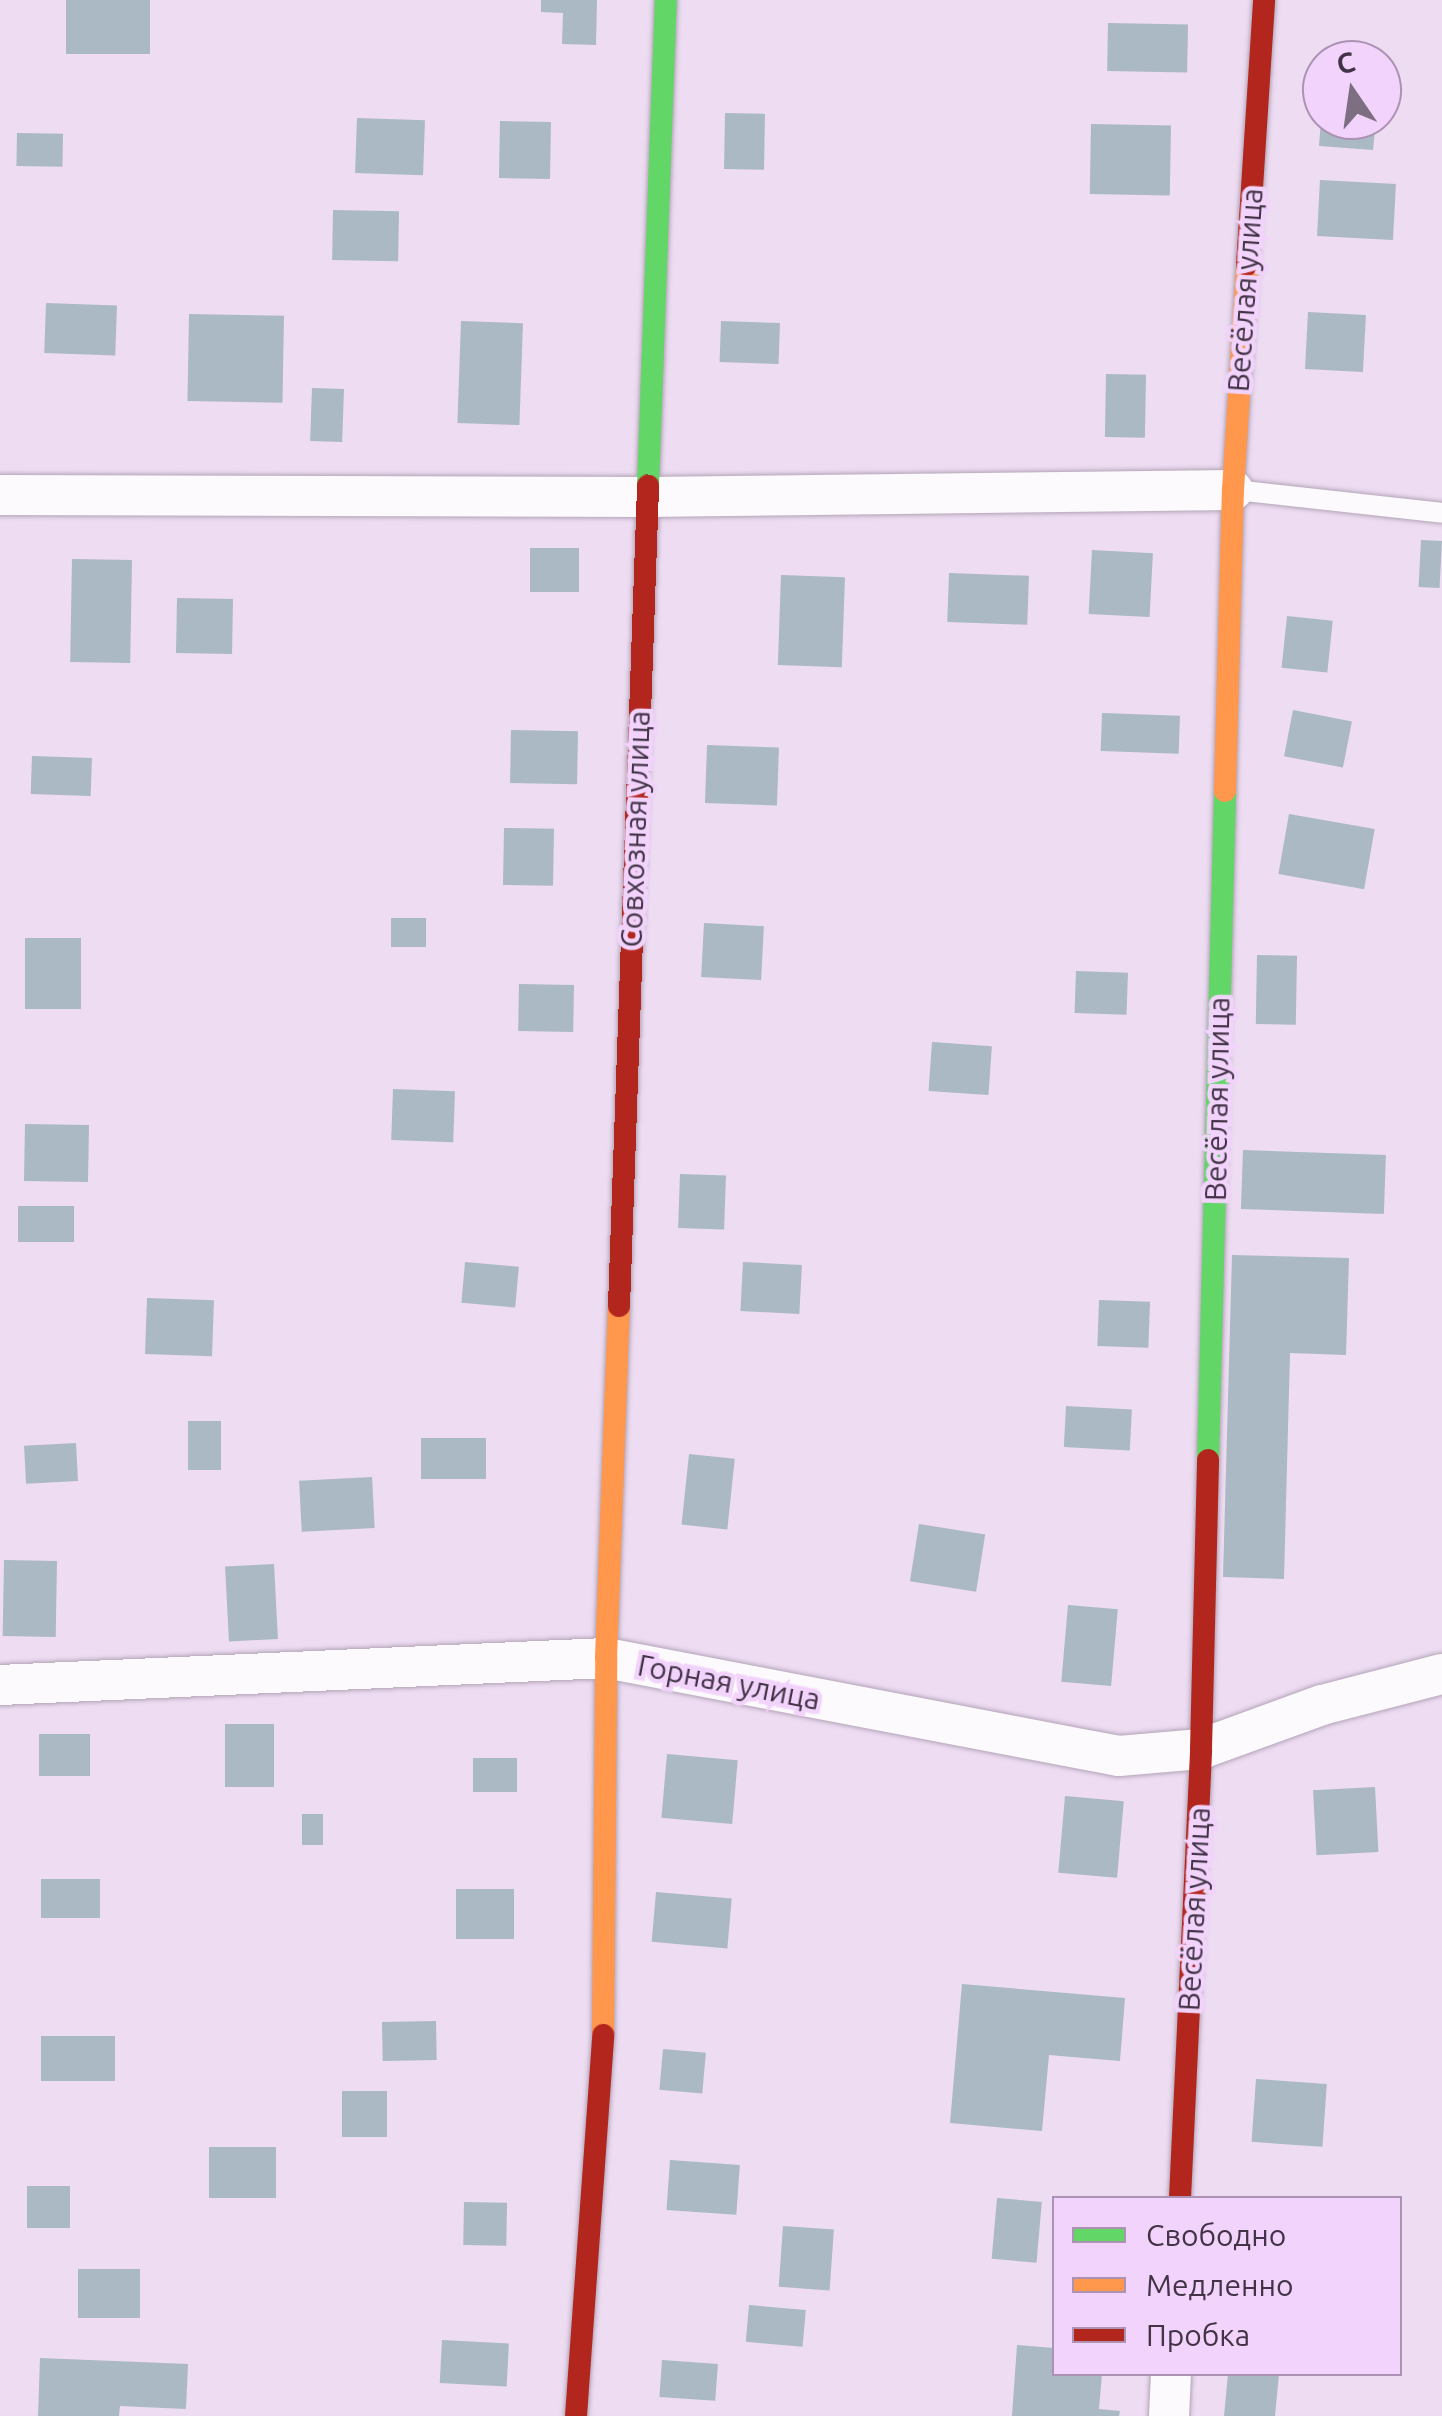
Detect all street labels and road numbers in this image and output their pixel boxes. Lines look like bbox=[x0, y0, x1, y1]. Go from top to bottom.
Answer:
street label: Весёлая улица bbox=[1220, 187, 1270, 393]
street label: Совхозная улица bbox=[613, 710, 657, 948]
street label: Весёлая улица bbox=[1197, 997, 1237, 1201]
street label: Горная улица bbox=[635, 1647, 823, 1717]
street label: Весёлая улица bbox=[1171, 1806, 1217, 2012]

